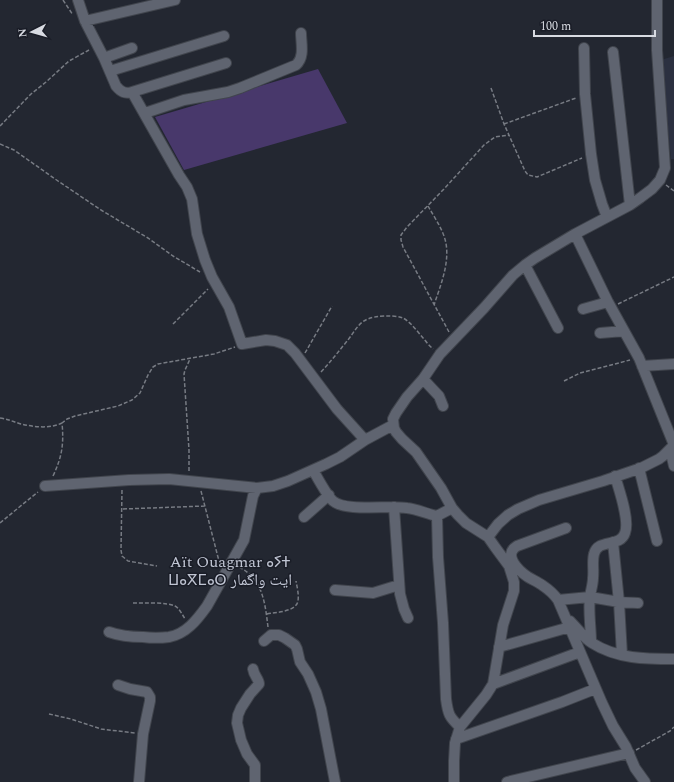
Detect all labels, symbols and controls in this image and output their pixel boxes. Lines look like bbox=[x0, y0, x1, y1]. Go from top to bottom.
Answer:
north arrow bbox=[12, 12, 52, 52]
scale bar bbox=[534, 12, 655, 38]
text: 100 m bbox=[540, 17, 571, 36]
text: N bbox=[14, 28, 31, 38]
district label: Aït Ouagmar ⴰⵢⵜ ⵡⴰⴳⵎⴰⵔ ايت واگمار bbox=[168, 550, 292, 592]

